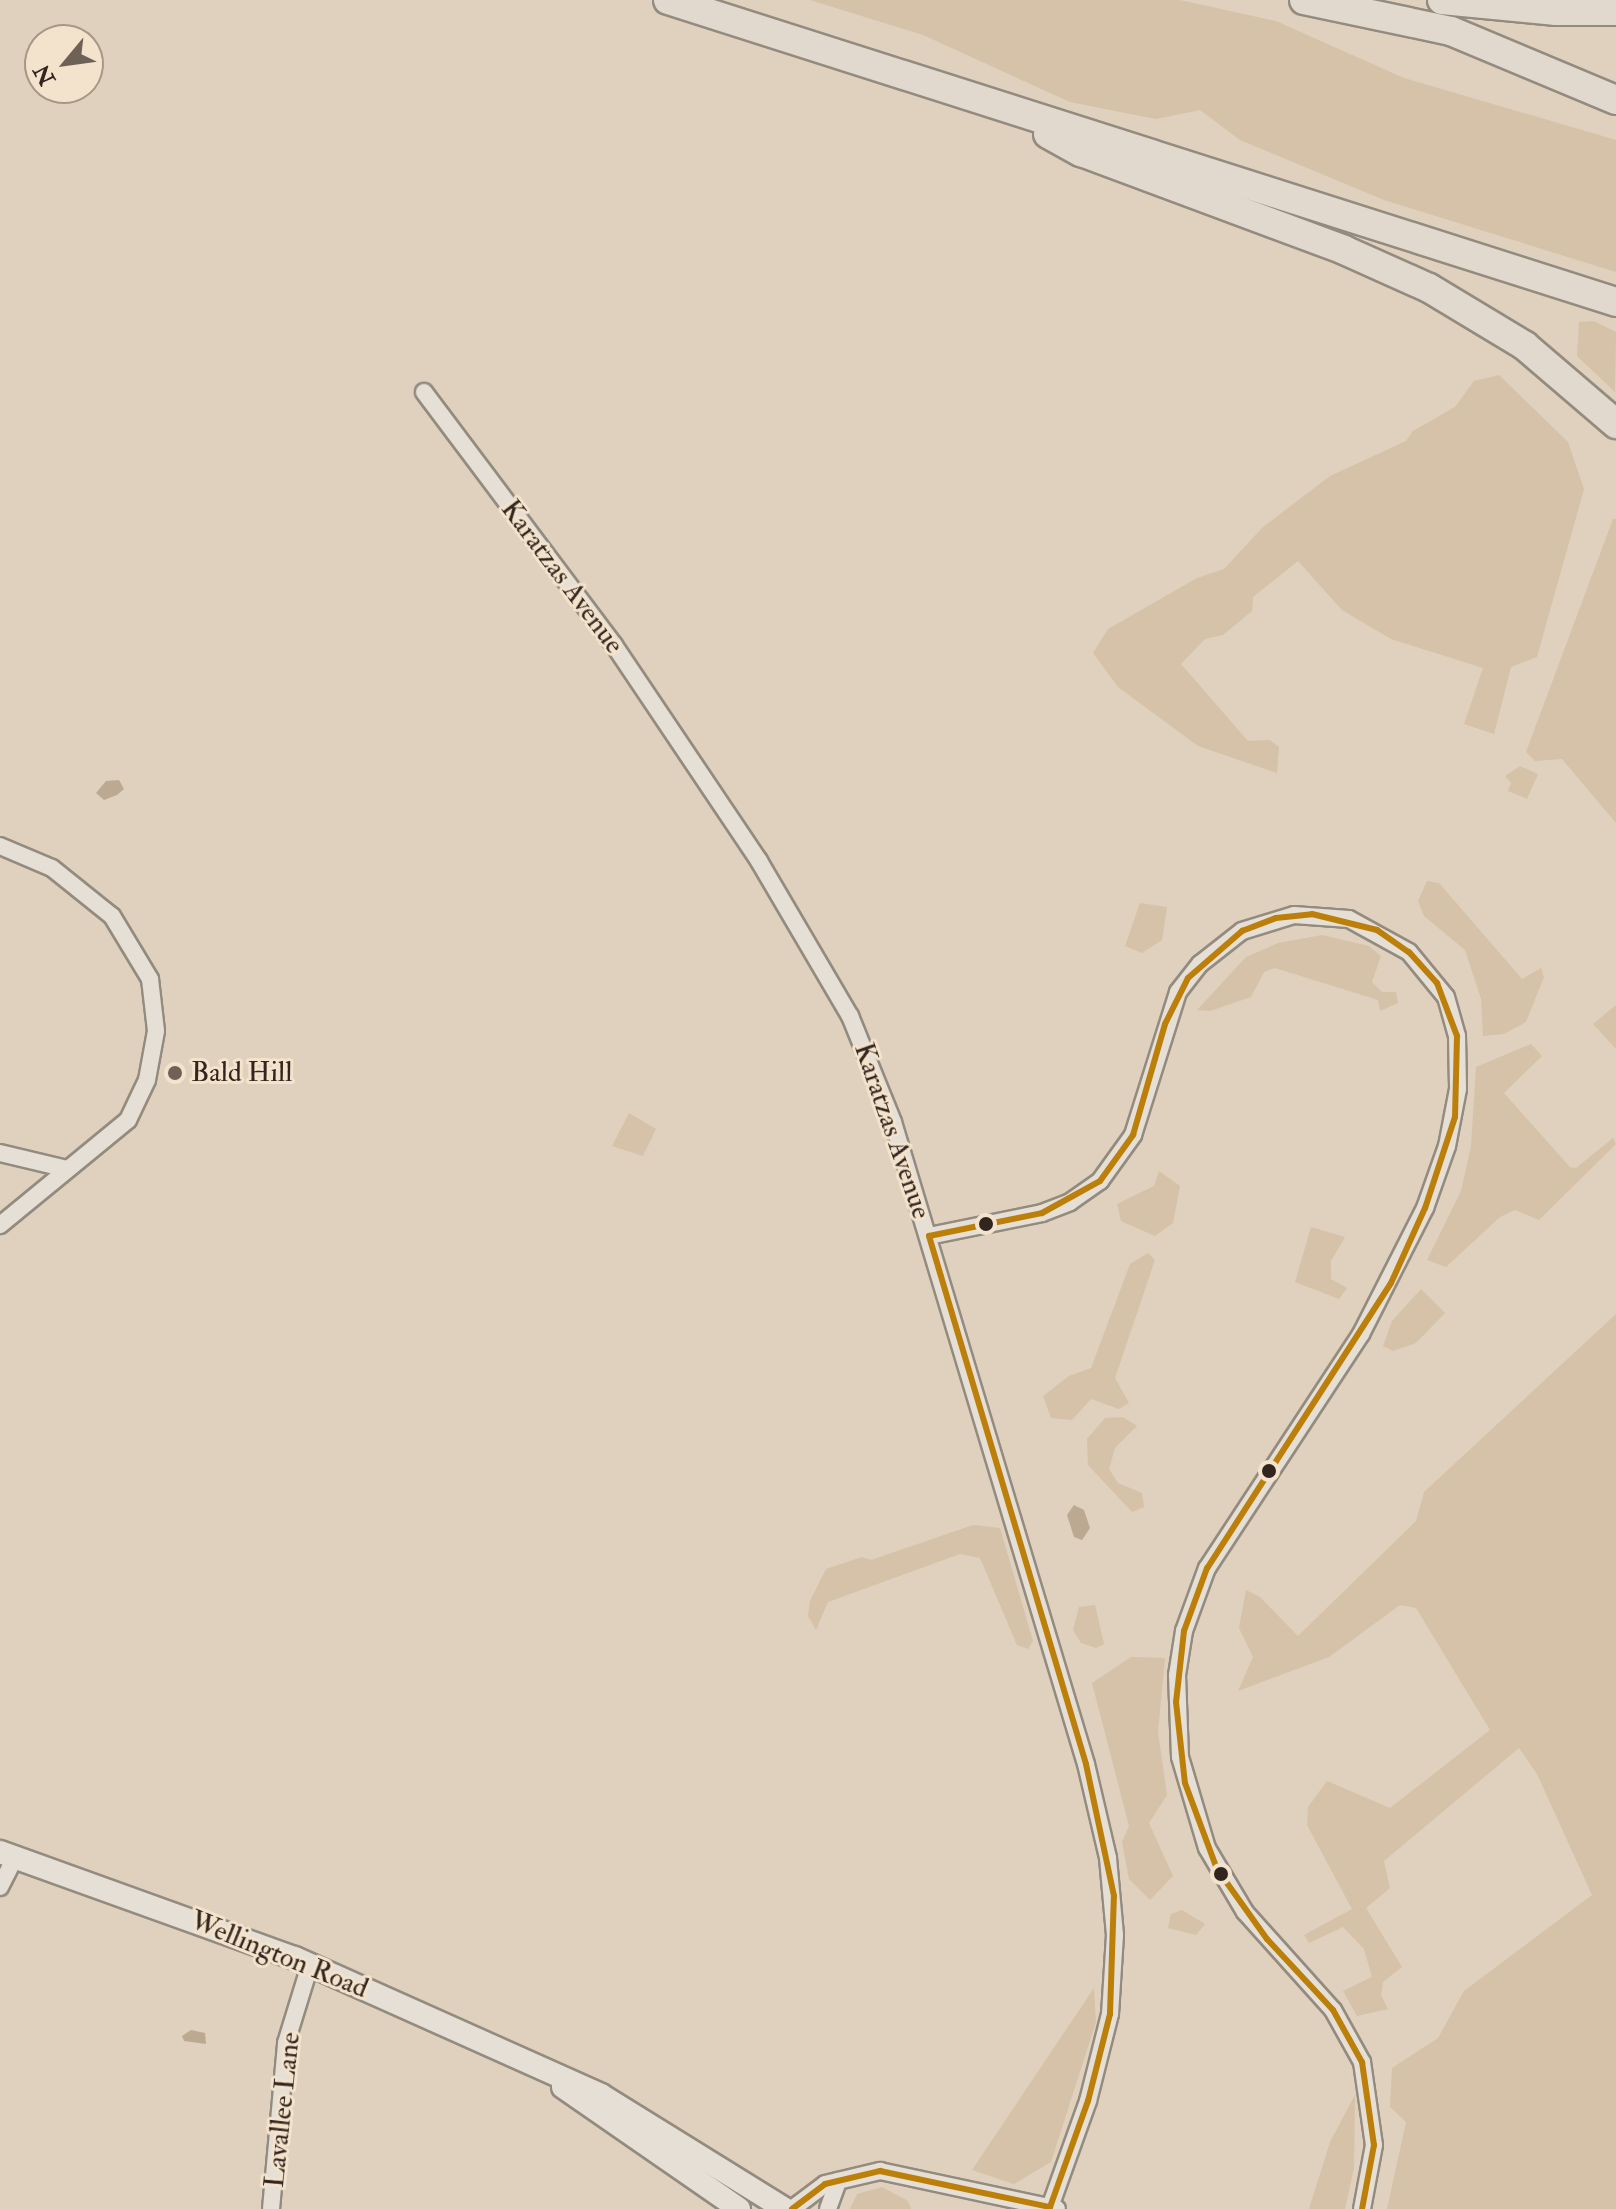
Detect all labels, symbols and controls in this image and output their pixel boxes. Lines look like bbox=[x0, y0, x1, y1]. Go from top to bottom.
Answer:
north arrow bbox=[24, 24, 104, 104]
text: N bbox=[28, 59, 62, 90]
street label: Karatzas Avenue bbox=[493, 494, 631, 660]
street label: Karatzas Avenue bbox=[846, 1039, 938, 1223]
place label: Bald Hill bbox=[191, 1056, 292, 1090]
marker: Bald Hill bbox=[166, 1064, 184, 1082]
unlabelled marker bbox=[978, 1216, 994, 1232]
unlabelled marker bbox=[1261, 1463, 1277, 1479]
unlabelled marker bbox=[1213, 1866, 1229, 1882]
street label: Wellington Road bbox=[185, 1904, 373, 2006]
street label: Lavallee Lane bbox=[258, 2031, 308, 2189]

